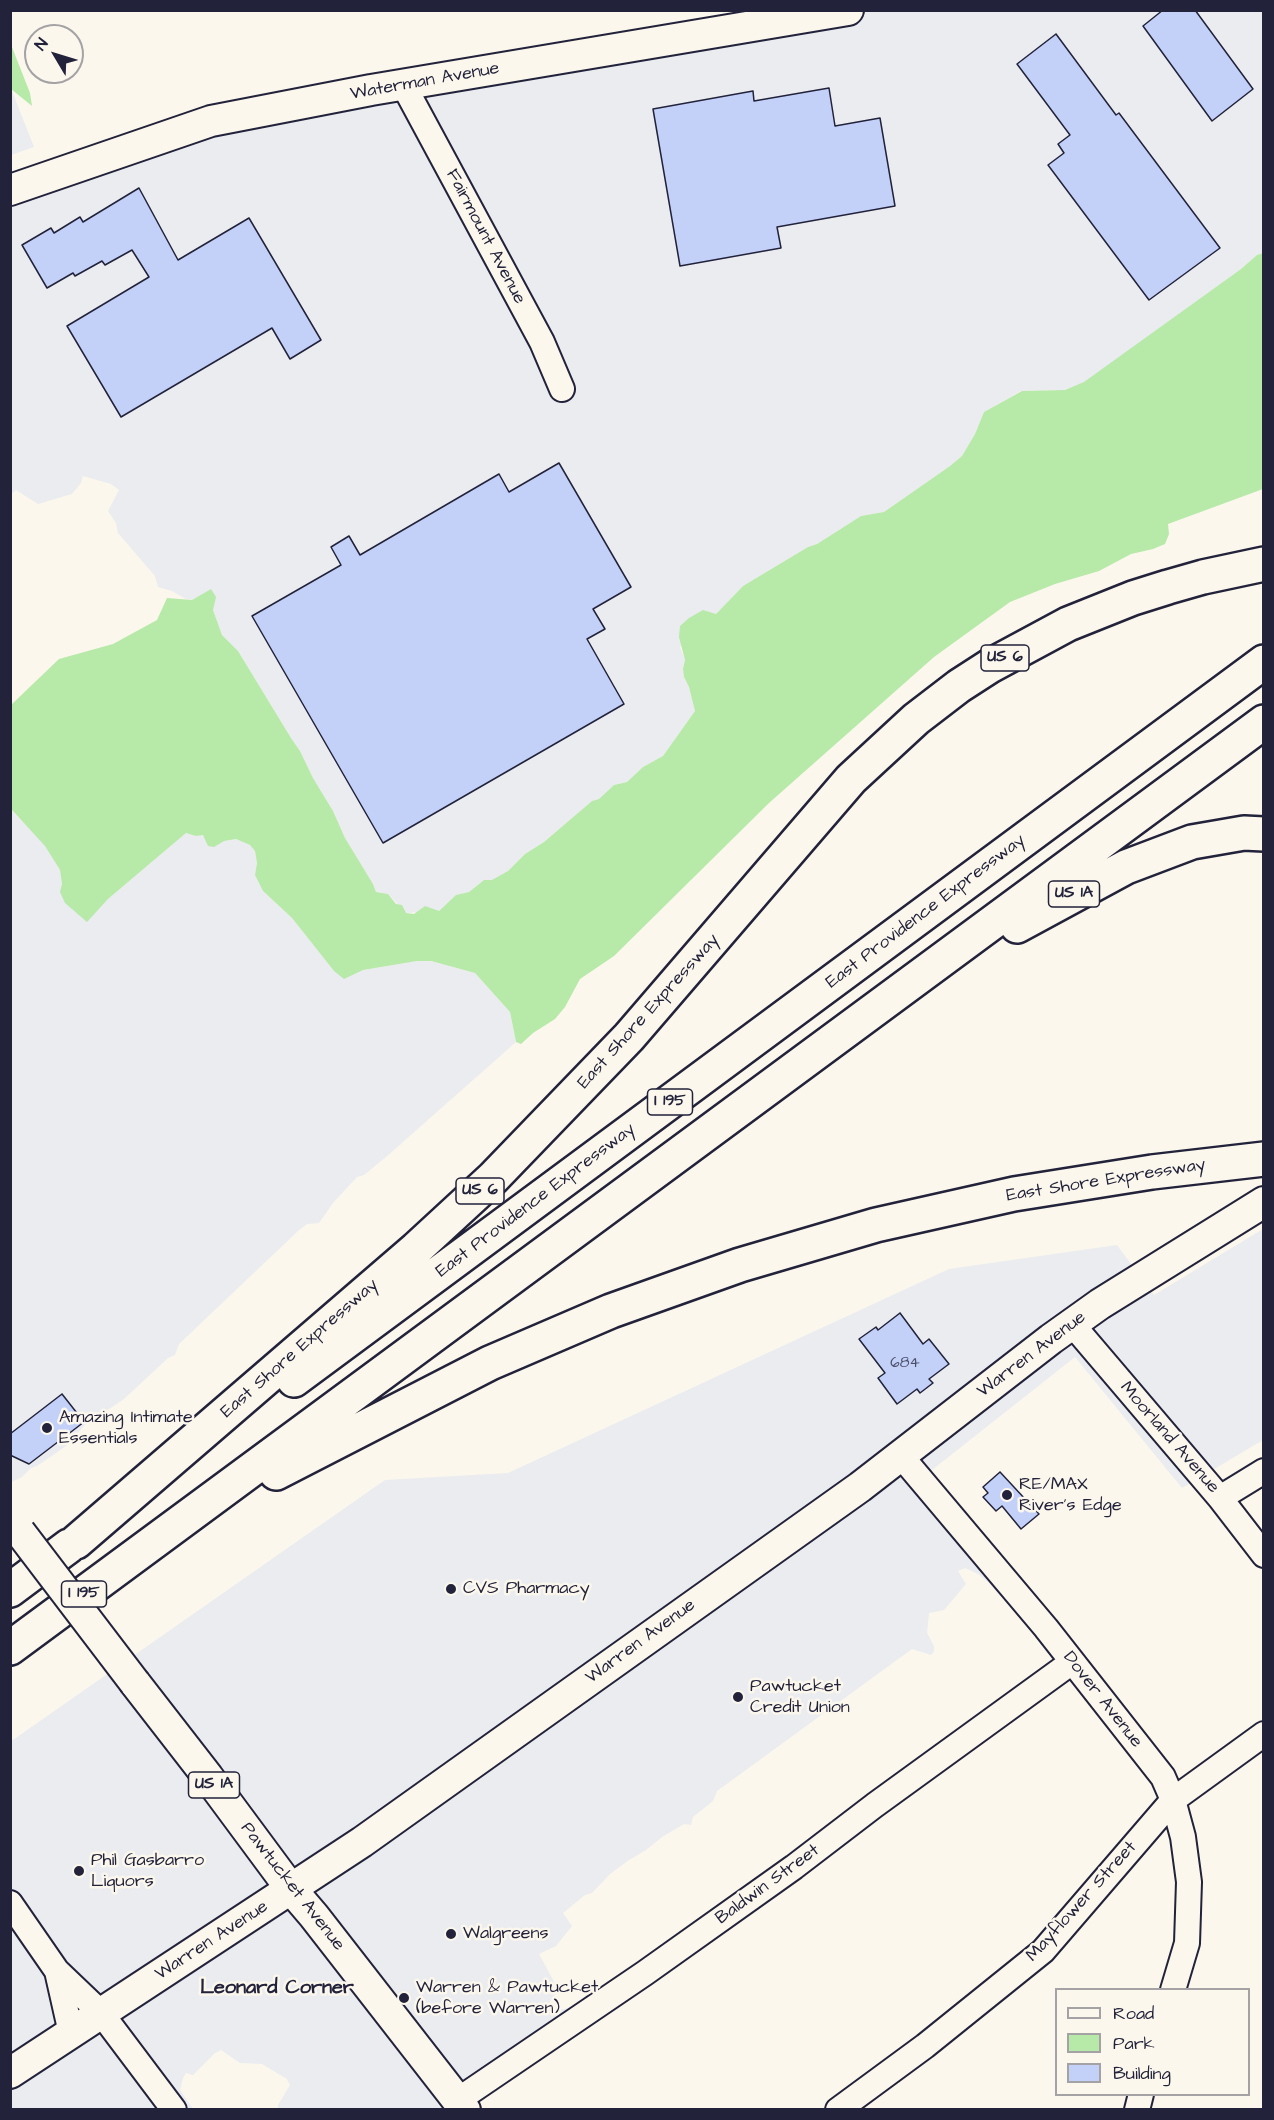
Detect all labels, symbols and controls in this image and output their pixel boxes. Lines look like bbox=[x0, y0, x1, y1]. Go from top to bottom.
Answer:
north arrow bbox=[24, 24, 84, 84]
text: N bbox=[30, 33, 53, 55]
street label: Waterman Avenue bbox=[349, 58, 501, 106]
street label: Fairmount Avenue bbox=[440, 166, 530, 308]
road number: US 6 bbox=[981, 645, 1029, 671]
street label: East Providence Expressway bbox=[822, 830, 1030, 994]
road number: US 1A bbox=[1048, 881, 1100, 907]
street label: East Shore Expressway bbox=[574, 930, 724, 1094]
road number: I 195 bbox=[648, 1089, 692, 1115]
street label: East Providence Expressway bbox=[432, 1119, 640, 1283]
street label: East Shore Expressway bbox=[1005, 1155, 1207, 1207]
road number: US 6 bbox=[456, 1178, 504, 1204]
street label: East Shore Expressway bbox=[217, 1275, 383, 1423]
street label: Warren Avenue bbox=[973, 1307, 1091, 1403]
house number: 684 bbox=[890, 1355, 920, 1373]
street label: Moorland Avenue bbox=[1115, 1378, 1223, 1498]
place label: Amazing Intimate Essentials bbox=[59, 1407, 193, 1450]
marker: Amazing Intimate Essentials bbox=[40, 1421, 54, 1435]
place label: RE/MAX River's Edge bbox=[1019, 1474, 1122, 1516]
marker: RE/MAX River's Edge bbox=[1000, 1488, 1014, 1502]
place label: CVS Pharmacy bbox=[463, 1578, 590, 1600]
road number: I 195 bbox=[62, 1581, 106, 1607]
marker: CVS Pharmacy bbox=[444, 1582, 458, 1596]
street label: Warren Avenue bbox=[582, 1595, 700, 1689]
street label: Dover Avenue bbox=[1058, 1647, 1146, 1753]
place label: Pawtucket Credit Union bbox=[750, 1676, 850, 1718]
marker: Pawtucket Credit Union bbox=[731, 1690, 745, 1704]
road number: US 1A bbox=[188, 1772, 240, 1798]
street label: Pawtucket Avenue bbox=[235, 1819, 349, 1955]
street label: Mayflower Street bbox=[1022, 1837, 1142, 1967]
street label: Baldwin Street bbox=[712, 1840, 824, 1930]
place label: Phil Gasbarro Liquors bbox=[91, 1850, 204, 1892]
marker: Phil Gasbarro Liquors bbox=[72, 1864, 86, 1878]
street label: Warren Avenue bbox=[151, 1896, 273, 1986]
place label: Walgreens bbox=[463, 1923, 549, 1945]
marker: Walgreens bbox=[444, 1927, 458, 1941]
district label: Leonard Corner bbox=[200, 1977, 354, 2001]
place label: Warren & Pawtucket (before Warren) bbox=[416, 1977, 598, 2020]
legend bbox=[1055, 1988, 1250, 2096]
marker: Warren & Pawtucket (before Warren) bbox=[397, 1991, 411, 2005]
text: Road bbox=[1113, 2001, 1154, 2026]
text: Park bbox=[1113, 2031, 1155, 2056]
text: Building bbox=[1113, 2061, 1171, 2086]

